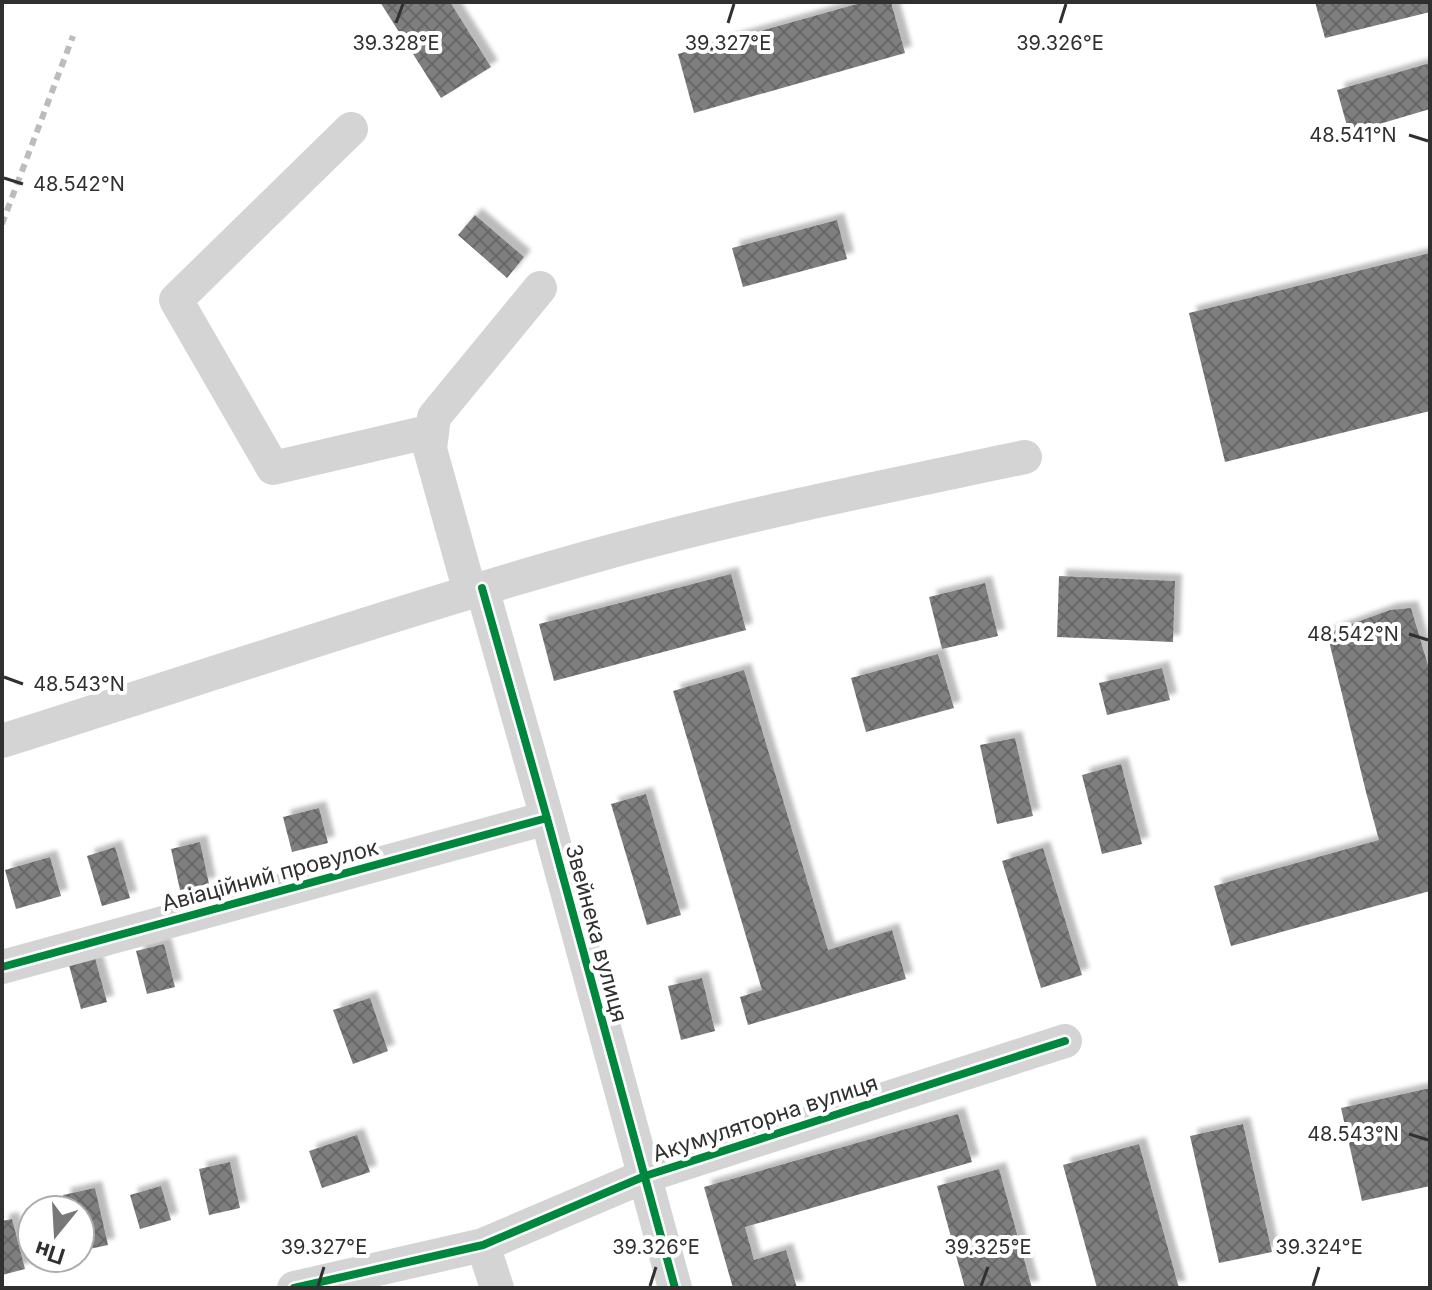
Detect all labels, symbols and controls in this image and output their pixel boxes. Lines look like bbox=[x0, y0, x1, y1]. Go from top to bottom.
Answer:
text: 39.328°E bbox=[352, 31, 440, 55]
text: 39.327°E bbox=[685, 31, 771, 55]
text: 39.326°E bbox=[1016, 31, 1104, 55]
text: 48.541°N bbox=[1309, 123, 1397, 147]
text: 48.542°N bbox=[33, 172, 125, 196]
text: 48.542°N bbox=[1307, 622, 1399, 646]
text: 48.543°N bbox=[33, 672, 125, 696]
street label: Авіаційний провулок bbox=[159, 834, 381, 916]
street label: Звейнека вулиця bbox=[561, 841, 633, 1025]
street label: Акумуляторна вулиця bbox=[649, 1069, 881, 1167]
text: 48.543°N bbox=[1307, 1122, 1399, 1146]
north arrow bbox=[16, 1194, 96, 1274]
text: 39.327°E bbox=[281, 1235, 367, 1259]
text: 39.326°E bbox=[612, 1235, 700, 1259]
text: 39.325°E bbox=[944, 1235, 1032, 1259]
text: 39.324°E bbox=[1275, 1235, 1363, 1259]
text: Пн bbox=[31, 1236, 68, 1270]

